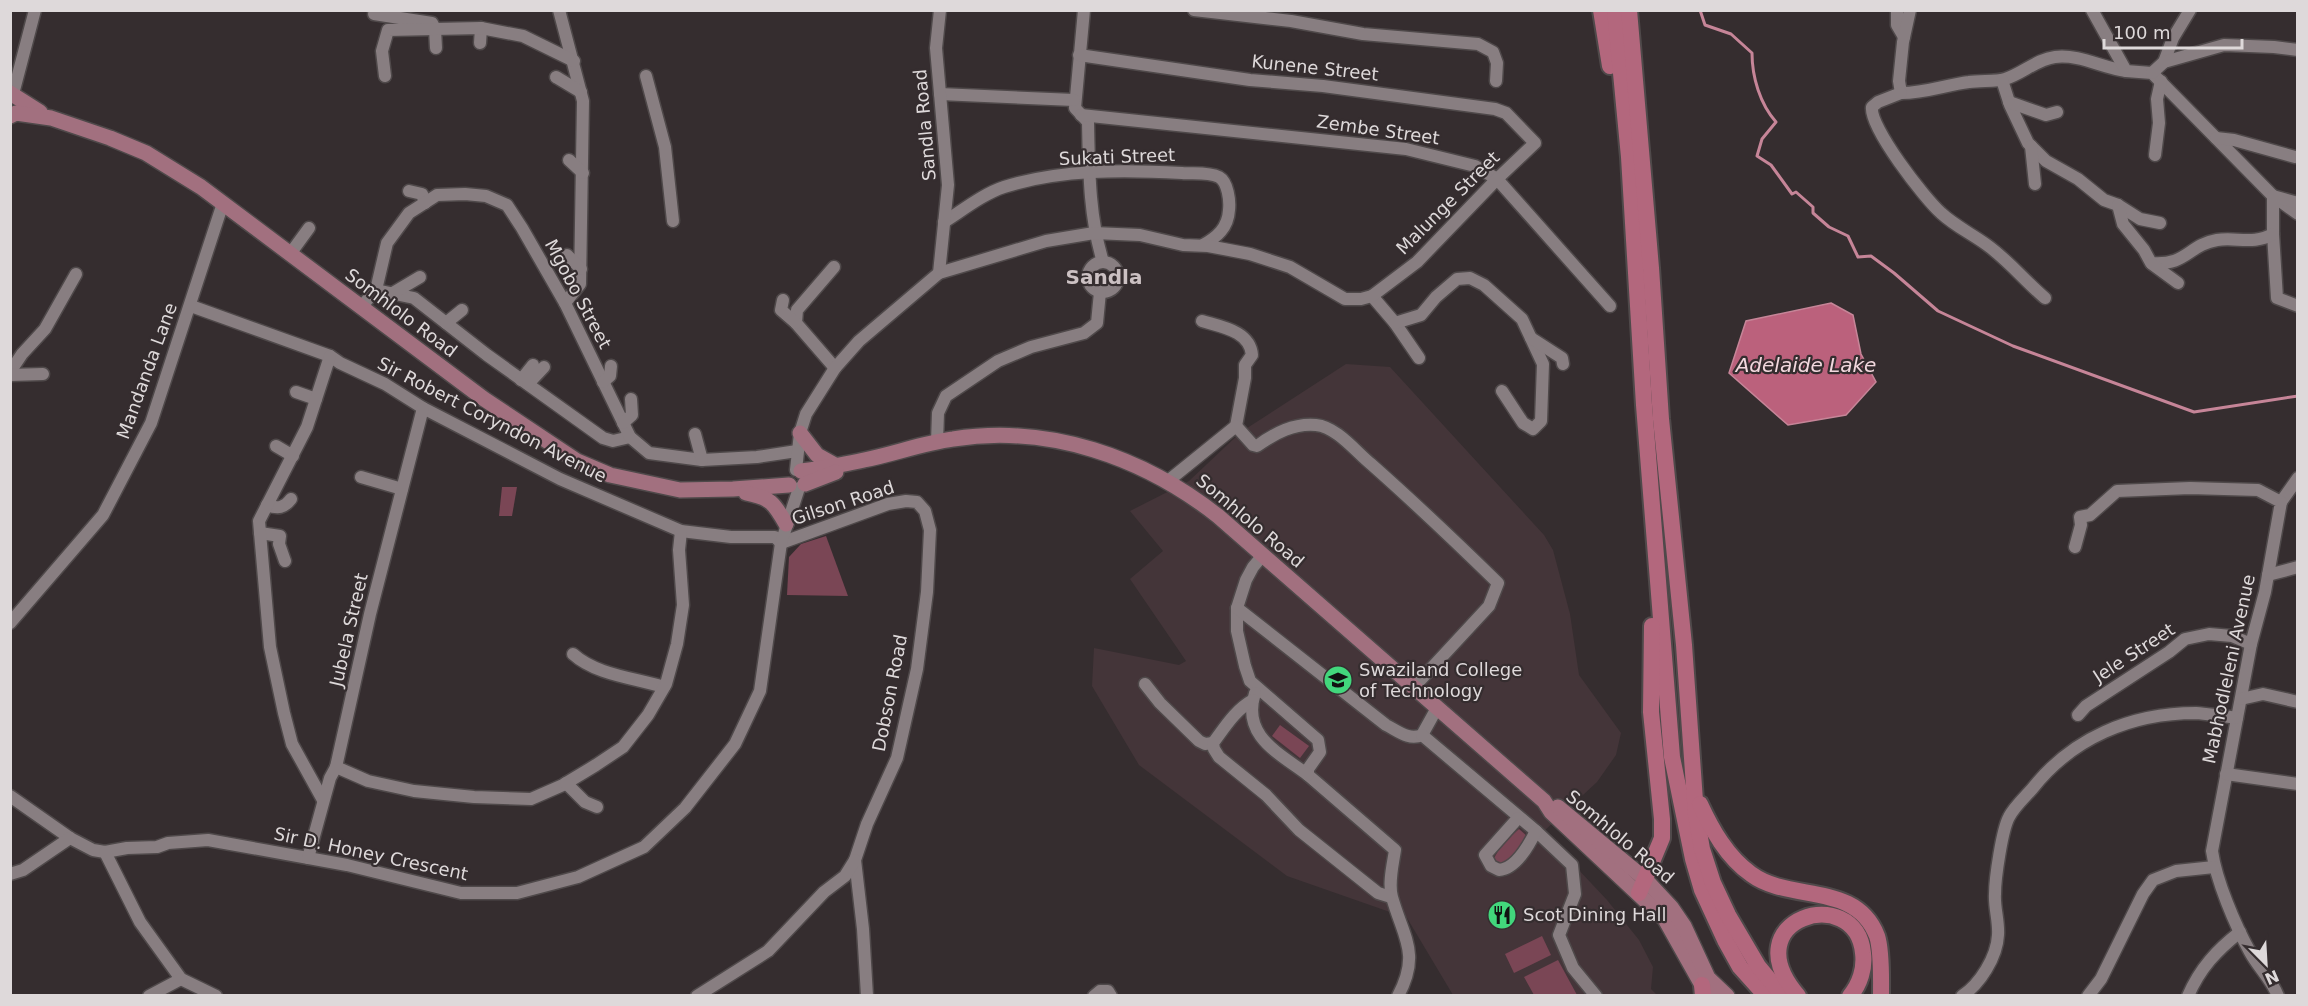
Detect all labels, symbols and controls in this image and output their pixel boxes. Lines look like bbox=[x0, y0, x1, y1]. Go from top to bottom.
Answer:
scale bar bbox=[2104, 12, 2242, 50]
text: 100 m bbox=[2113, 22, 2171, 43]
street label: Kunene Street bbox=[1250, 50, 1380, 85]
street label: Sandla Road bbox=[909, 68, 940, 182]
street label: Zembe Street bbox=[1315, 110, 1441, 149]
street label: Sukati Street bbox=[1058, 144, 1176, 169]
street label: Malunge Street bbox=[1392, 147, 1504, 259]
street label: Mgobo Street bbox=[541, 235, 616, 352]
street label: Somhlolo Road bbox=[341, 264, 461, 361]
district label: Sandla bbox=[1066, 265, 1142, 289]
street label: Mandanda Lane bbox=[112, 300, 181, 442]
street label: Sir Robert Coryndon Avenue bbox=[374, 352, 610, 487]
water label: Adelaide Lake bbox=[1734, 353, 1876, 377]
street label: Somhlolo Road bbox=[1192, 469, 1309, 572]
street label: Gilson Road bbox=[789, 476, 897, 529]
street label: Jubela Street bbox=[325, 571, 372, 690]
street label: Mabhodleleni Avenue bbox=[2198, 572, 2259, 765]
street label: Jele Street bbox=[2088, 618, 2178, 687]
street label: Dobson Road bbox=[868, 632, 911, 753]
place label: Swaziland College of Technology bbox=[1359, 659, 1522, 701]
school or university icon: Swaziland College of Technology bbox=[1322, 664, 1354, 696]
street label: Somhlolo Road bbox=[1562, 785, 1679, 888]
street label: Sir D. Honey Crescent bbox=[272, 823, 470, 884]
restaurant icon: Scot Dining Hall bbox=[1486, 899, 1518, 931]
place label: Scot Dining Hall bbox=[1523, 904, 1667, 925]
north arrow bbox=[2236, 934, 2296, 994]
text: N bbox=[2262, 966, 2282, 989]

